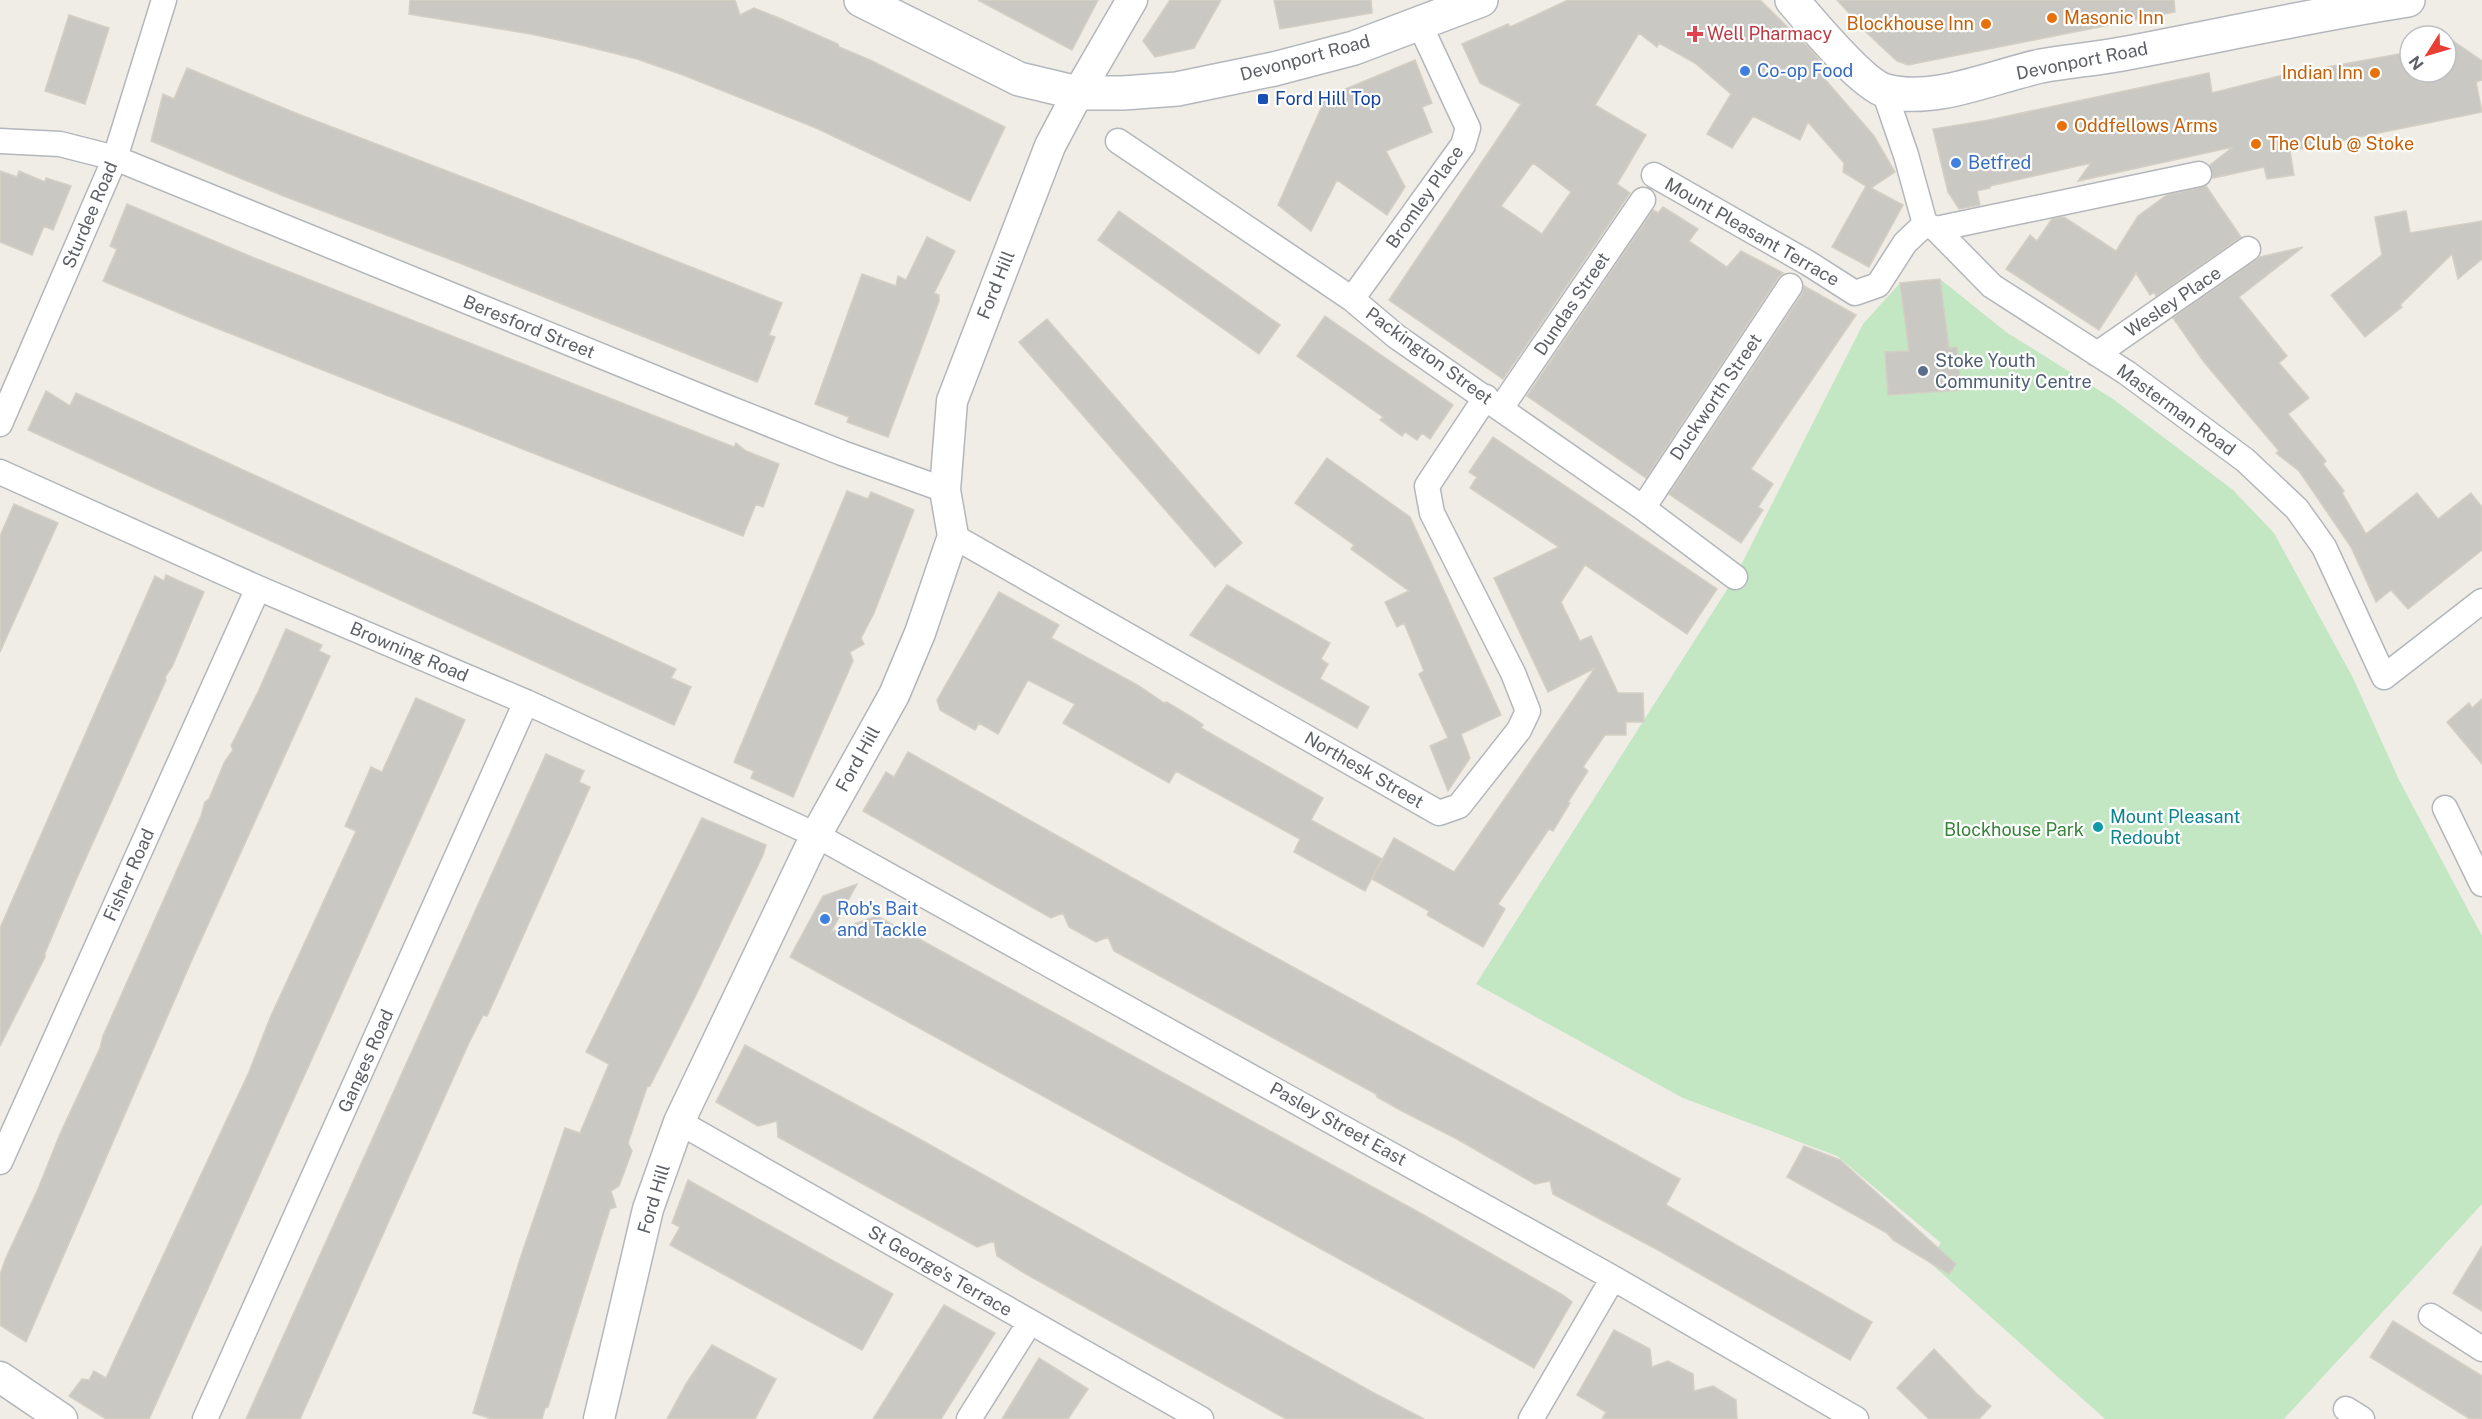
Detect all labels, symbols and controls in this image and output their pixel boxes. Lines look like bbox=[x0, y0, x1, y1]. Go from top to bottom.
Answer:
place label: Masonic Inn bbox=[2064, 7, 2164, 28]
marker: Masonic Inn bbox=[2045, 11, 2059, 25]
place label: Blockhouse Inn bbox=[1847, 13, 1974, 34]
marker: Blockhouse Inn bbox=[1979, 17, 1993, 31]
place label: Well Pharmacy bbox=[1707, 23, 1833, 44]
north arrow bbox=[2398, 24, 2458, 84]
marker: Well Pharmacy bbox=[1688, 27, 1702, 41]
street label: Devonport Road bbox=[1238, 30, 1372, 85]
street label: Devonport Road bbox=[2014, 37, 2150, 84]
text: N bbox=[2405, 52, 2428, 73]
place label: Co-op Food bbox=[1757, 60, 1853, 81]
place label: Indian Inn bbox=[2282, 62, 2363, 83]
marker: Co-op Food bbox=[1738, 64, 1752, 78]
marker: Indian Inn bbox=[2368, 66, 2382, 80]
place label: Ford Hill Top bbox=[1275, 88, 1381, 109]
marker: Ford Hill Top bbox=[1256, 92, 1270, 106]
place label: Oddfellows Arms bbox=[2074, 115, 2218, 136]
marker: Oddfellows Arms bbox=[2055, 119, 2069, 133]
place label: The Club @ Stoke bbox=[2268, 133, 2414, 154]
marker: The Club @ Stoke bbox=[2249, 137, 2263, 151]
street label: Bromley Place bbox=[1381, 141, 1468, 252]
place label: Betfred bbox=[1968, 152, 2031, 173]
marker: Betfred bbox=[1949, 156, 1963, 170]
street label: Sturdee Road bbox=[58, 158, 121, 271]
street label: Mount Pleasant Terrace bbox=[1661, 173, 1843, 290]
street label: Ford Hill bbox=[972, 248, 1019, 322]
street label: Dundas Street bbox=[1529, 248, 1614, 359]
street label: Wesley Place bbox=[2121, 262, 2225, 341]
street label: Beresford Street bbox=[460, 291, 598, 363]
street label: Packington Street bbox=[1362, 303, 1497, 409]
street label: Duckworth Street bbox=[1665, 329, 1766, 464]
place label: Stoke Youth Community Centre bbox=[1935, 350, 2092, 392]
street label: Masterman Road bbox=[2113, 360, 2240, 460]
marker: Stoke Youth Community Centre bbox=[1916, 364, 1930, 378]
street label: Browning Road bbox=[347, 617, 472, 686]
street label: Ford Hill bbox=[831, 722, 884, 795]
street label: Northesk Street bbox=[1301, 727, 1428, 812]
place label: Mount Pleasant Redoubt bbox=[2110, 806, 2240, 848]
park label: Blockhouse Park bbox=[1944, 819, 2084, 840]
marker: Mount Pleasant Redoubt bbox=[2091, 820, 2105, 834]
street label: Fisher Road bbox=[99, 825, 158, 924]
place label: Rob's Bait and Tackle bbox=[837, 898, 927, 940]
marker: Rob's Bait and Tackle bbox=[818, 912, 832, 926]
street label: Ganges Road bbox=[333, 1006, 398, 1116]
street label: Pasley Street East bbox=[1266, 1077, 1410, 1170]
street label: Ford Hill bbox=[633, 1162, 674, 1236]
street label: St George's Terrace bbox=[864, 1221, 1016, 1320]

